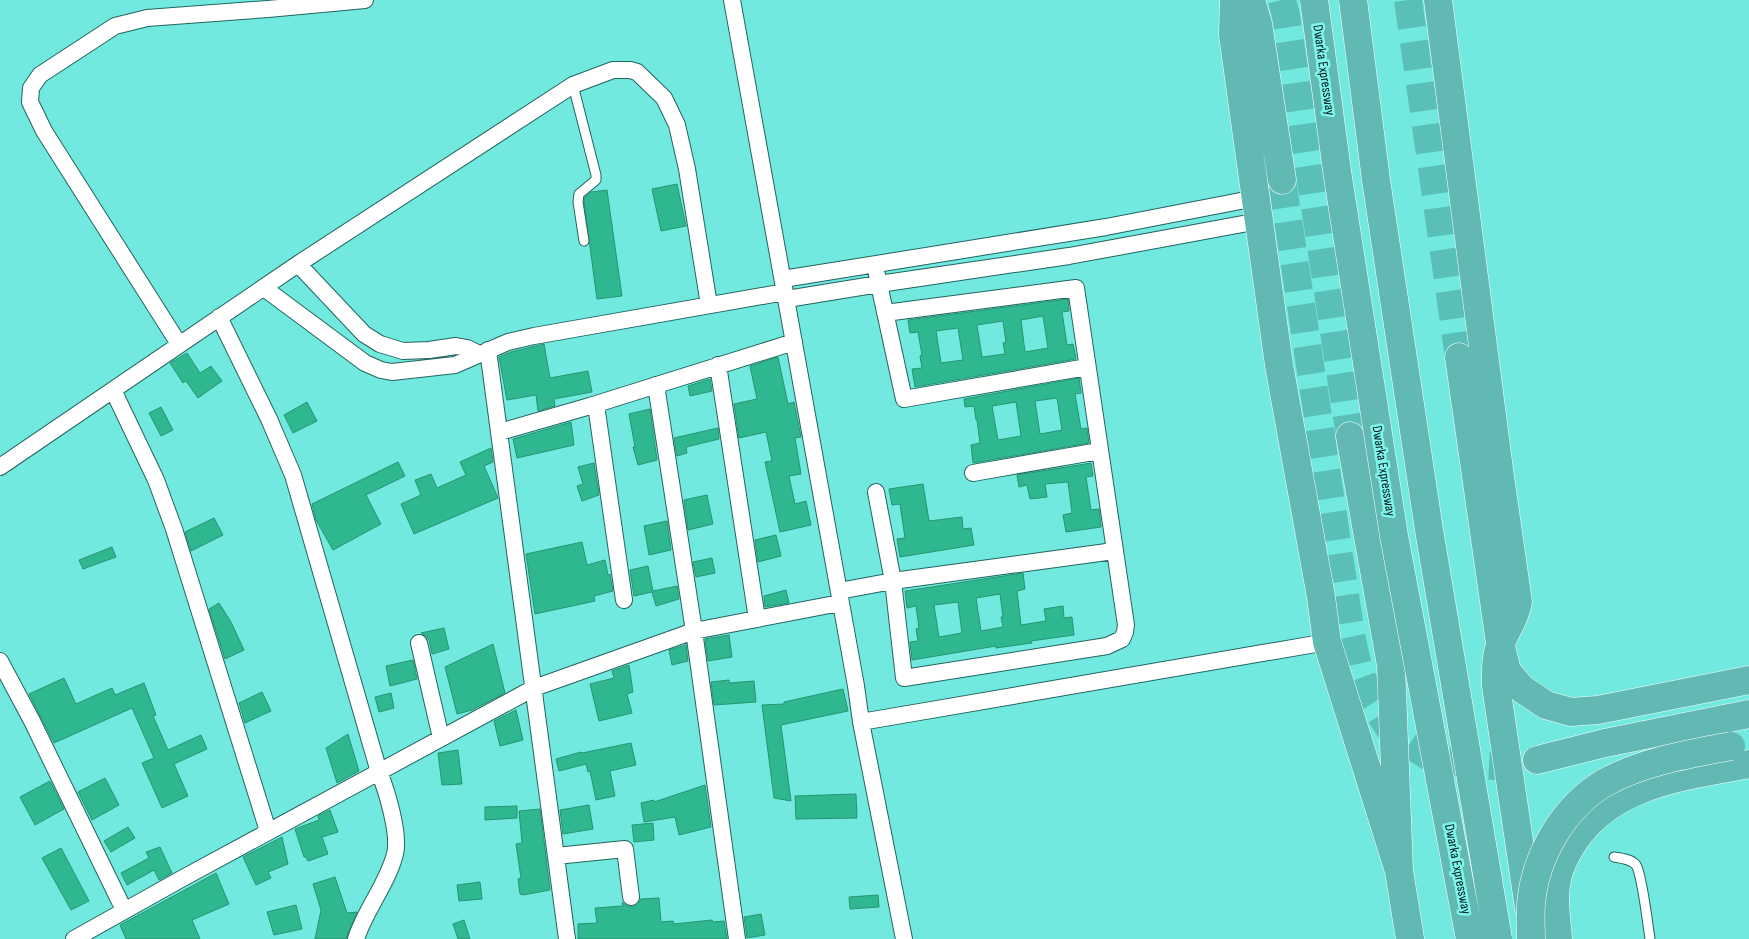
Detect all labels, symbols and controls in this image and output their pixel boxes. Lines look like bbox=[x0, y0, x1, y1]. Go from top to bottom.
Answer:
street label: Dwarka Expressway bbox=[1309, 24, 1339, 117]
street label: Dwarka Expressway bbox=[1368, 425, 1400, 518]
street label: Dwarka Expressway bbox=[1441, 822, 1475, 916]

